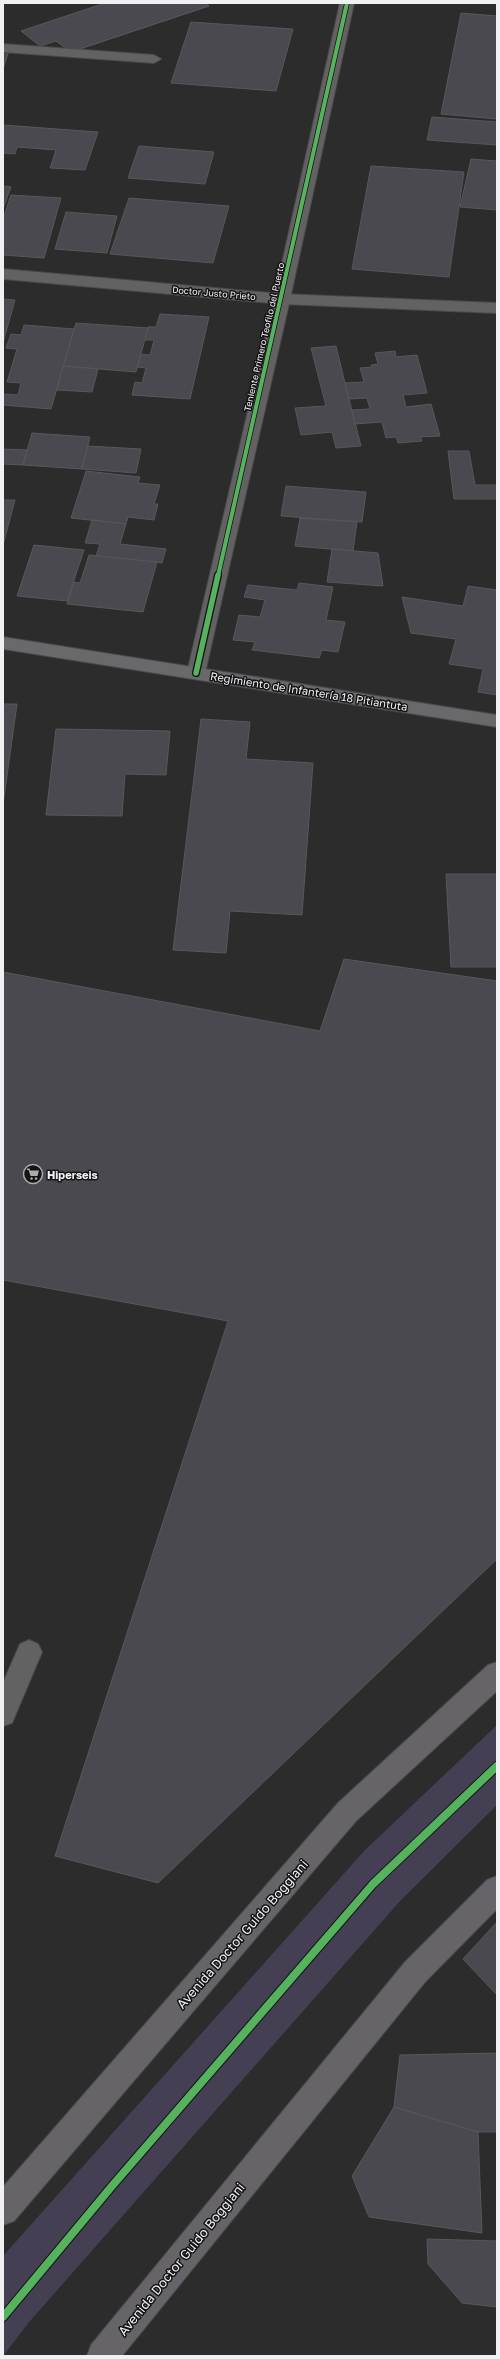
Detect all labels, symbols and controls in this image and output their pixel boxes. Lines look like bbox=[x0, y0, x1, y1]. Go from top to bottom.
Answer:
street label: Teniente Primero Teofilo del Puerto bbox=[242, 262, 286, 412]
street label: Doctor Justo Prieto bbox=[172, 284, 256, 302]
street label: Regimiento de Infantería 18 Pitiantuta bbox=[209, 669, 409, 713]
supermarket icon: Hiperseis bbox=[22, 1163, 44, 1185]
place label: Hiperseis bbox=[47, 1168, 98, 1181]
street label: Avenida Doctor Guido Boggiani bbox=[173, 1856, 311, 2012]
street label: Avenida Doctor Guido Boggiani bbox=[114, 2179, 248, 2339]

